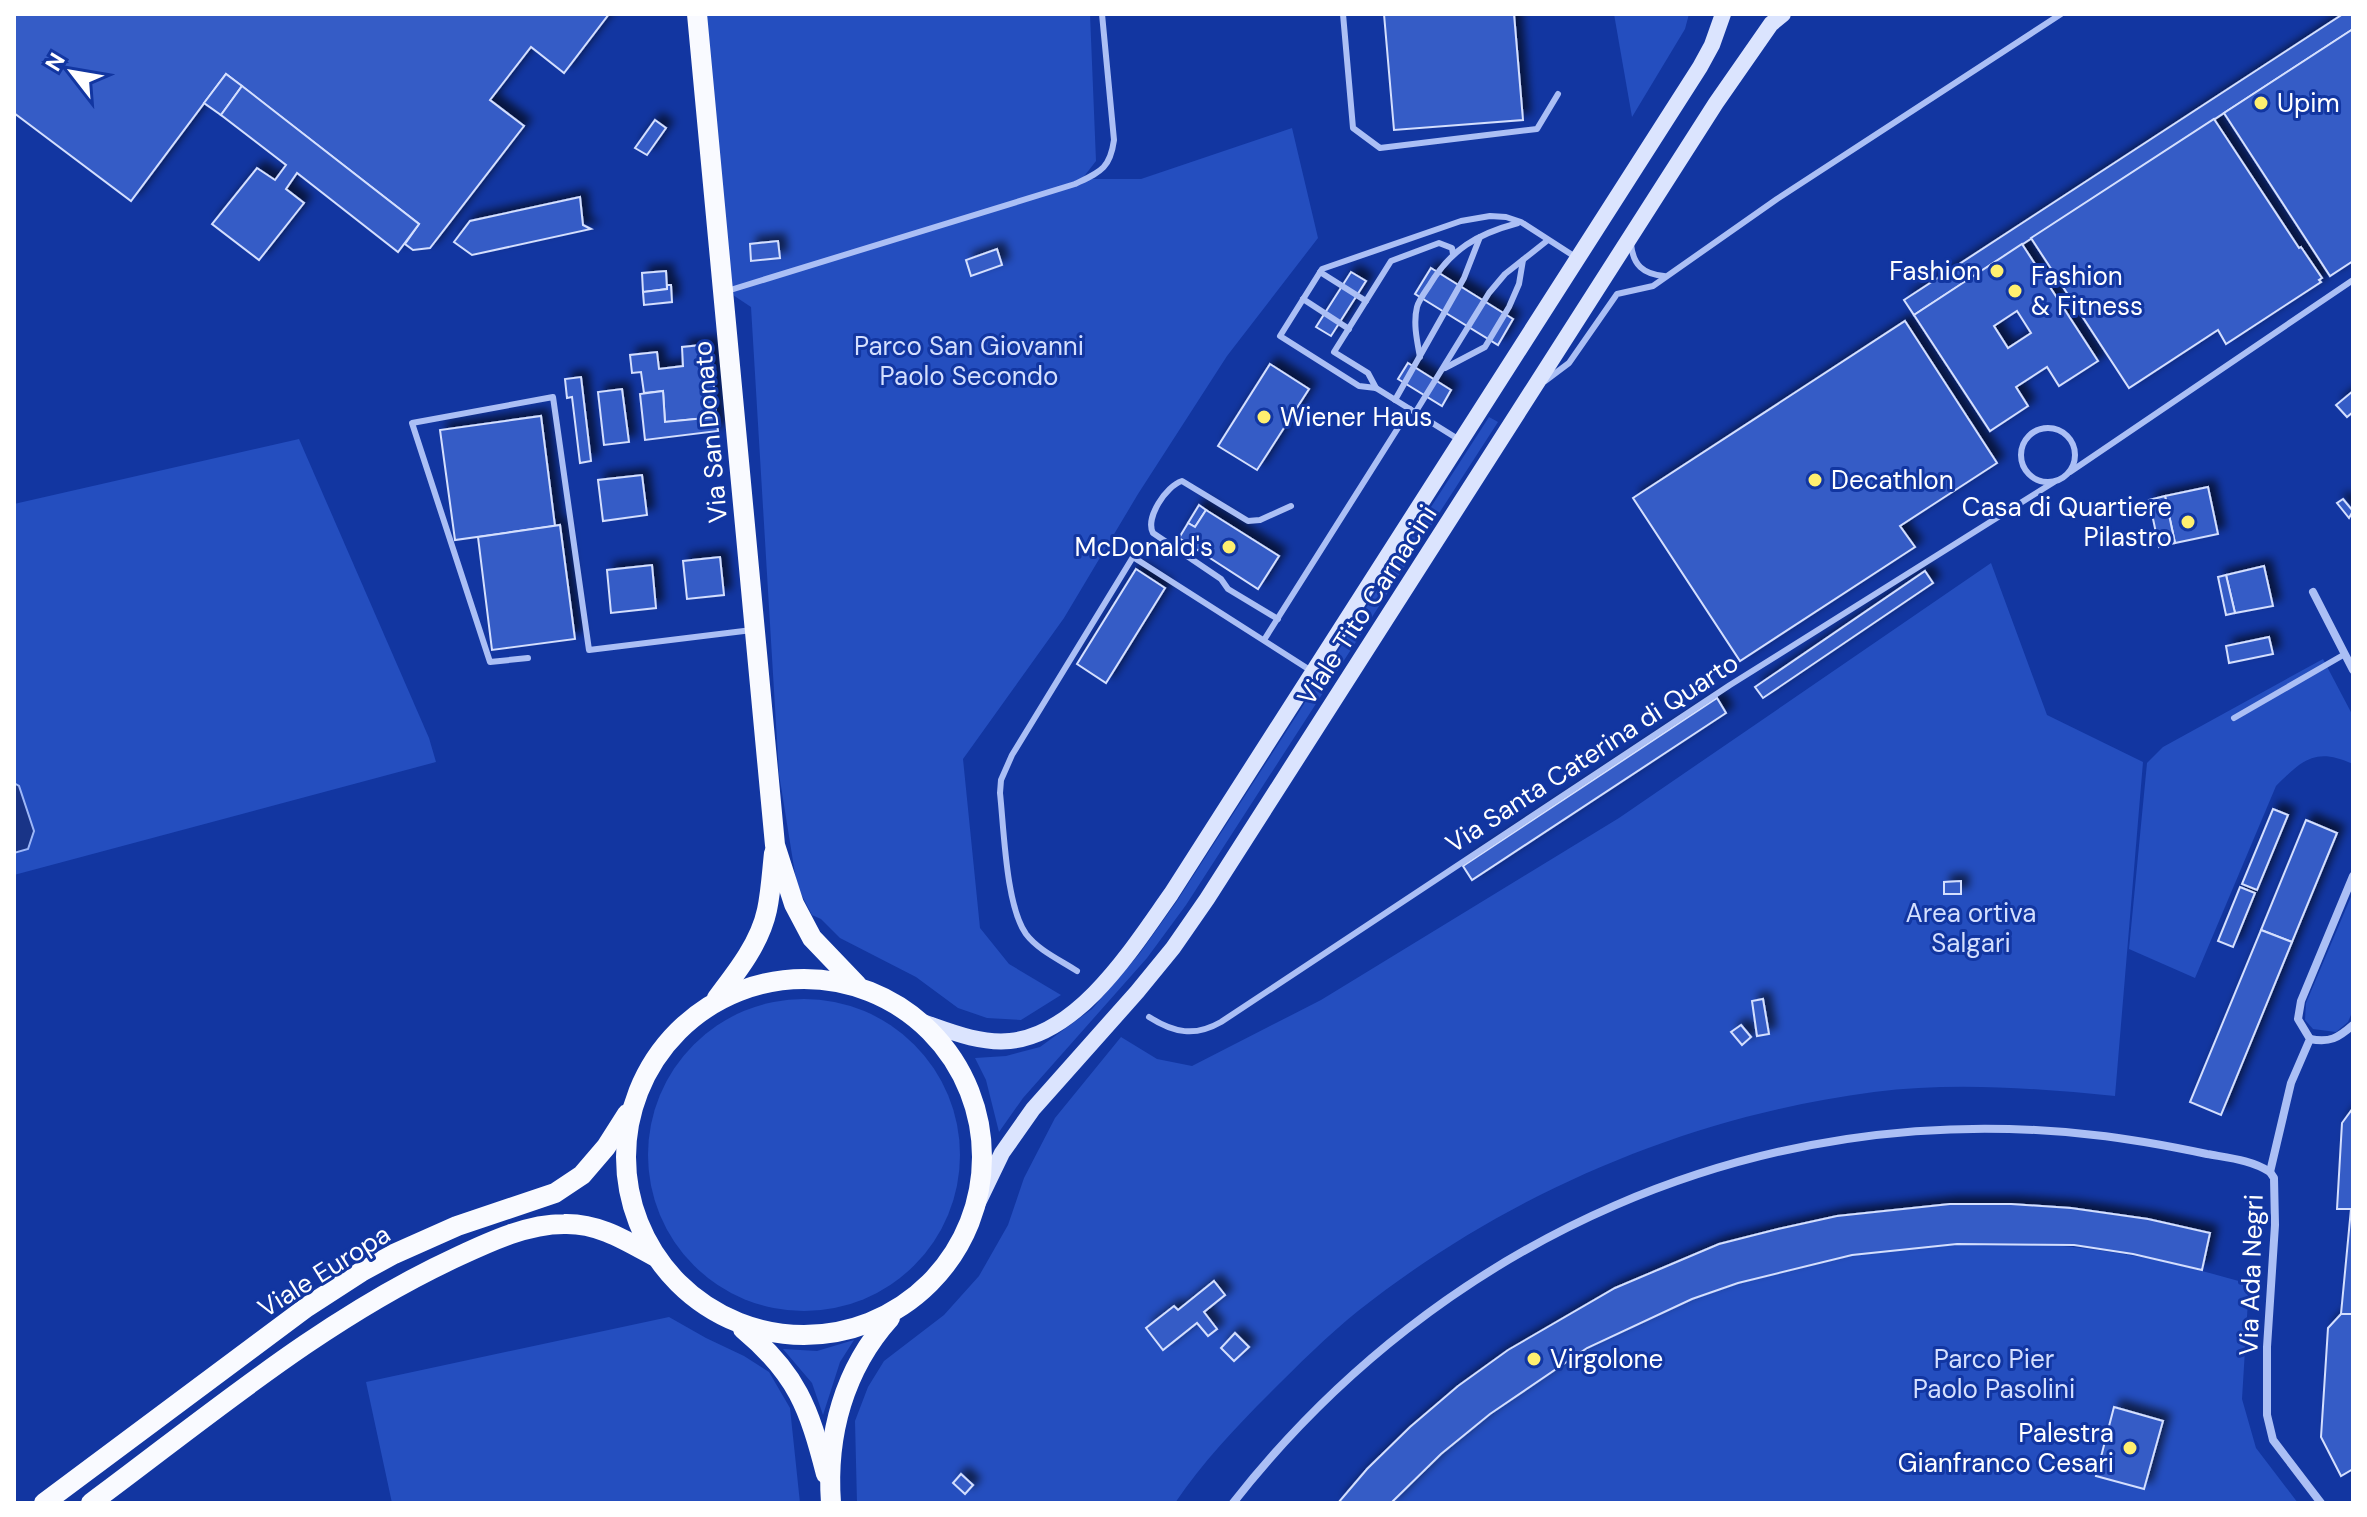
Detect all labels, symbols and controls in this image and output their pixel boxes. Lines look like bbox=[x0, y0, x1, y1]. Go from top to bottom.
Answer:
north arrow bbox=[32, 32, 112, 112]
text: N bbox=[39, 48, 72, 76]
place label: Upim bbox=[2277, 86, 2340, 120]
marker: Upim bbox=[2252, 94, 2270, 112]
place label: Fashion bbox=[1889, 254, 1981, 288]
place label: Fashion & Fitness bbox=[2031, 259, 2143, 323]
marker: Fashion bbox=[1988, 262, 2006, 280]
marker: Fashion & Fitness bbox=[2006, 282, 2024, 300]
park label: Parco San Giovanni Paolo Secondo bbox=[854, 329, 1084, 393]
street label: Via San Donato bbox=[685, 339, 735, 525]
place label: Wiener Haus bbox=[1280, 400, 1432, 434]
marker: Wiener Haus bbox=[1255, 408, 1273, 426]
place label: Decathlon bbox=[1831, 463, 1954, 497]
marker: Decathlon bbox=[1806, 471, 1824, 489]
place label: Casa di Quartiere Pilastro bbox=[1962, 490, 2172, 554]
street label: Viale Tito Carnacini bbox=[1290, 498, 1444, 712]
marker: Casa di Quartiere Pilastro bbox=[2179, 513, 2197, 531]
place label: McDonald's bbox=[1075, 530, 1213, 564]
marker: McDonald's bbox=[1220, 538, 1238, 556]
street label: Via Santa Caterina di Quarto bbox=[1439, 645, 1745, 861]
park label: Area ortiva Salgari bbox=[1906, 896, 2036, 960]
street label: Via Ada Negri bbox=[2231, 1194, 2271, 1356]
street label: Viale Europa bbox=[251, 1217, 397, 1325]
place label: Virgolone bbox=[1550, 1342, 1663, 1376]
park label: Parco Pier Paolo Pasolini bbox=[1913, 1342, 2075, 1406]
marker: Virgolone bbox=[1525, 1350, 1543, 1368]
place label: Palestra Gianfranco Cesari bbox=[1898, 1416, 2114, 1480]
marker: Palestra Gianfranco Cesari bbox=[2121, 1439, 2139, 1457]

